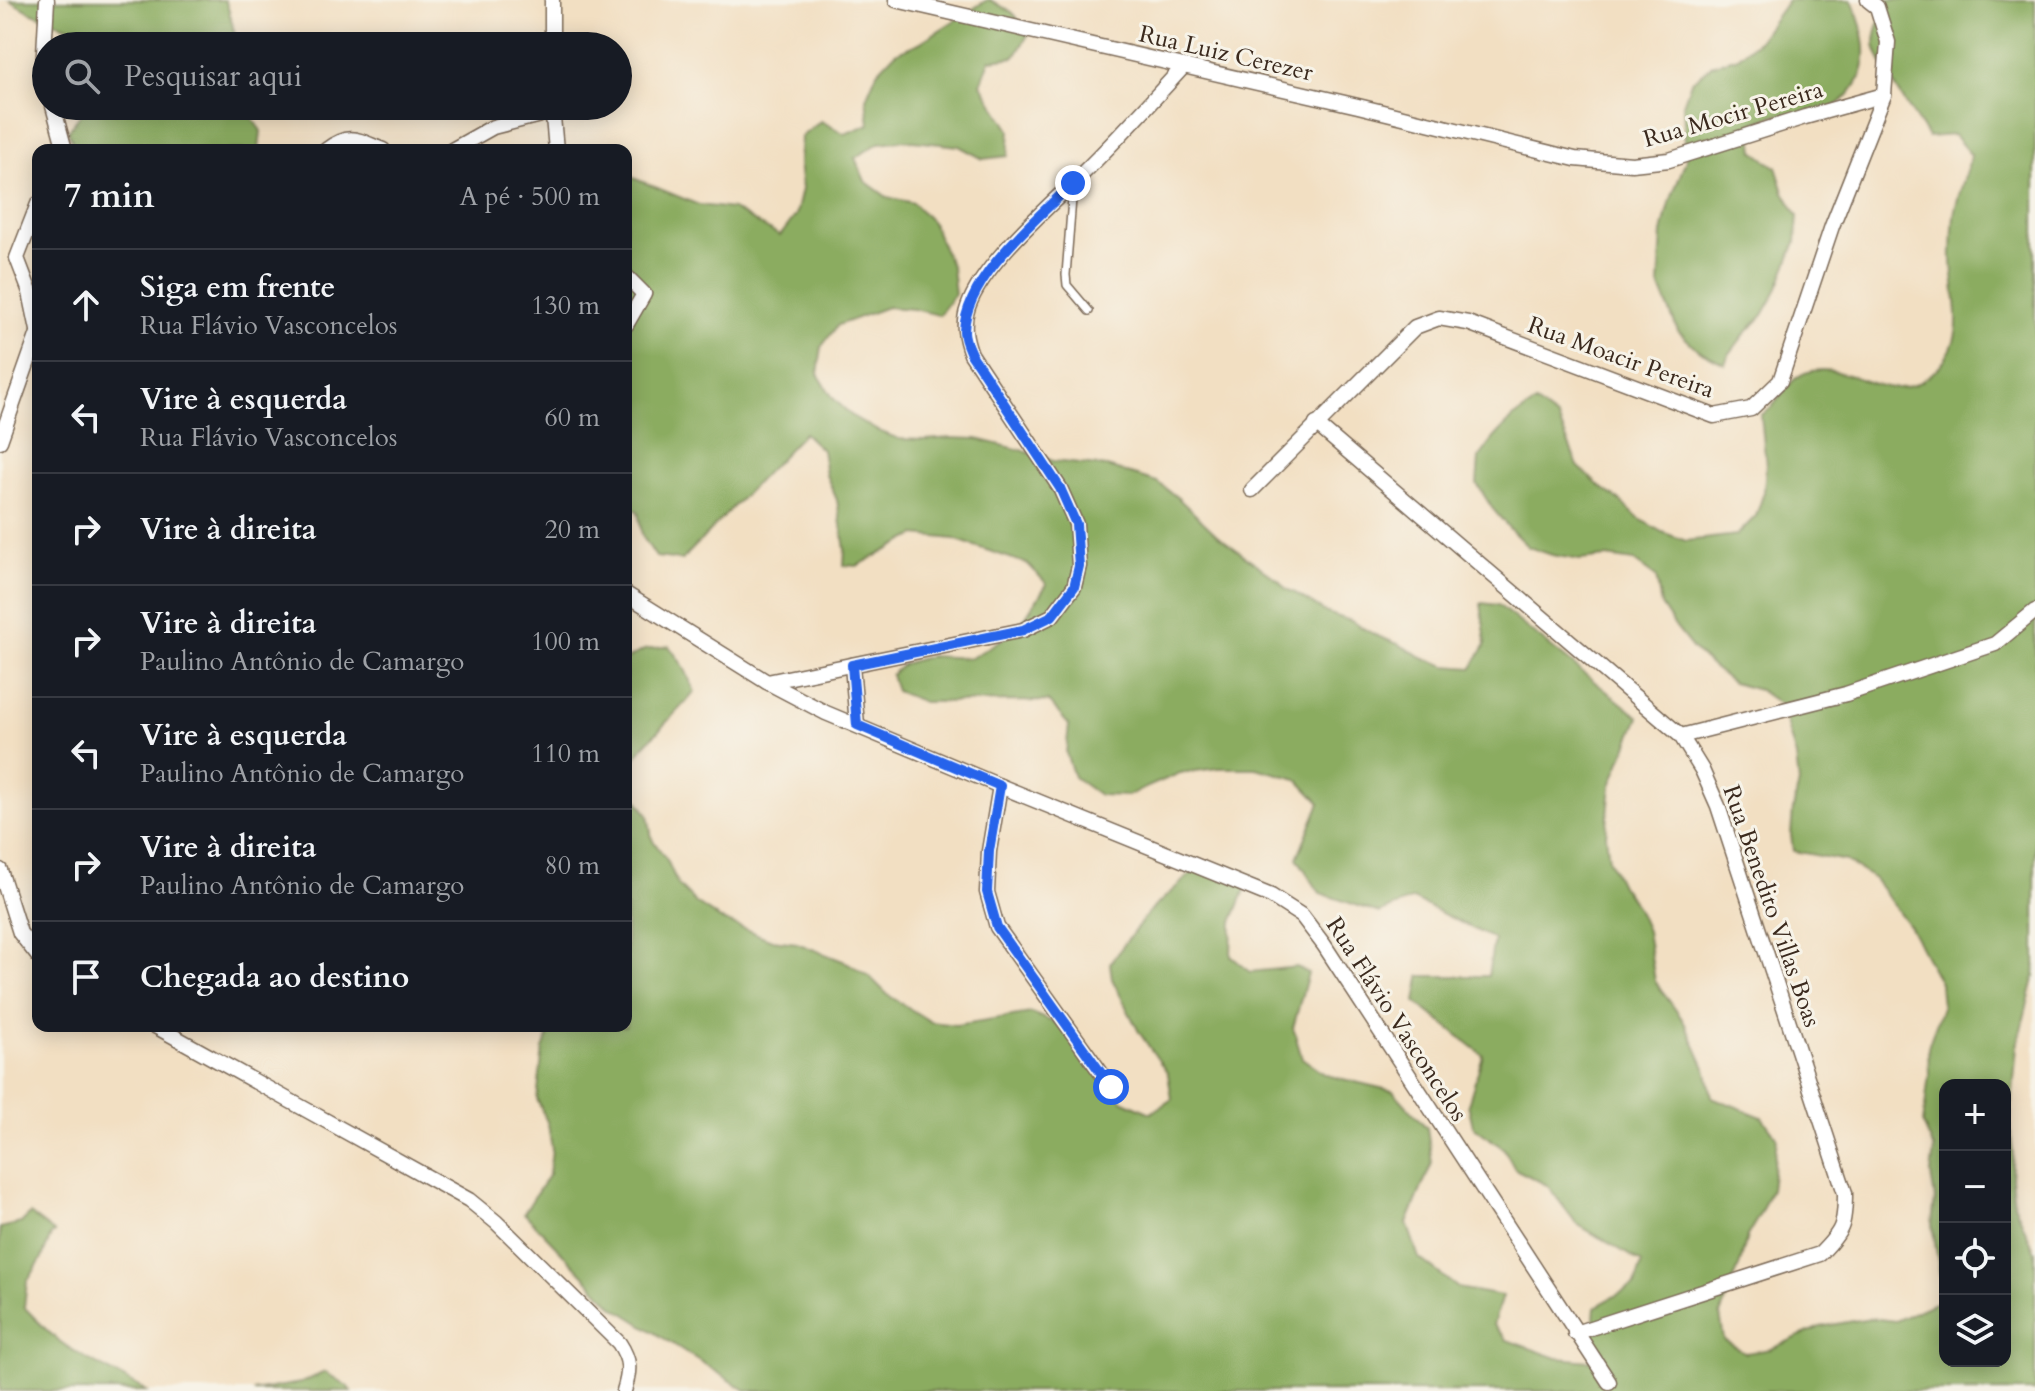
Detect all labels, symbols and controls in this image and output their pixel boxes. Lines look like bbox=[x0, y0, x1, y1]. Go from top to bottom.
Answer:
street label: Rua Luiz Cerezer bbox=[1136, 17, 1316, 90]
search box bbox=[32, 32, 632, 120]
icon: search bbox=[60, 54, 104, 98]
text: Pesquisar aqui bbox=[124, 56, 302, 97]
street label: Rua Mocir Pereira bbox=[1639, 73, 1828, 156]
route end bbox=[1055, 165, 1091, 201]
text: 7 min bbox=[64, 173, 155, 219]
text: A pé · 500 m bbox=[459, 179, 600, 214]
text: Siga em frente bbox=[140, 267, 335, 308]
icon: ahead bbox=[64, 283, 108, 327]
text: 130 m bbox=[531, 288, 600, 323]
text: Rua Flávio Vasconcelos bbox=[140, 308, 397, 343]
street label: Rua Moacir Pereira bbox=[1523, 308, 1719, 407]
text: Vire à esquerda bbox=[140, 379, 347, 420]
icon: left bbox=[64, 395, 108, 439]
text: 60 m bbox=[544, 400, 600, 435]
text: Rua Flávio Vasconcelos bbox=[140, 420, 397, 455]
icon: right bbox=[64, 507, 108, 551]
text: Vire à direita bbox=[140, 509, 317, 550]
text: 20 m bbox=[544, 512, 600, 547]
text: Vire à direita bbox=[140, 603, 317, 644]
icon: right bbox=[64, 619, 108, 663]
text: 100 m bbox=[531, 624, 600, 659]
text: Paulino Antônio de Camargo bbox=[140, 644, 464, 679]
text: Vire à esquerda bbox=[140, 715, 347, 756]
icon: left bbox=[64, 731, 108, 775]
text: 110 m bbox=[531, 736, 600, 771]
text: Paulino Antônio de Camargo bbox=[140, 756, 464, 791]
street label: Rua Benedito Villas Boas bbox=[1715, 781, 1828, 1032]
text: Vire à direita bbox=[140, 827, 317, 868]
icon: right bbox=[64, 843, 108, 887]
text: 80 m bbox=[544, 848, 600, 883]
text: Paulino Antônio de Camargo bbox=[140, 868, 464, 903]
street label: Rua Flávio Vasconcelos bbox=[1318, 911, 1475, 1128]
icon: arrive bbox=[64, 955, 108, 999]
text: Chegada ao destino bbox=[140, 957, 409, 998]
route start bbox=[1093, 1069, 1129, 1105]
map controls bbox=[1939, 1079, 2011, 1367]
button: + bbox=[1939, 1079, 2011, 1151]
button: − bbox=[1939, 1151, 2011, 1223]
button: locate bbox=[1939, 1223, 2011, 1295]
button: layers bbox=[1939, 1295, 2011, 1367]

